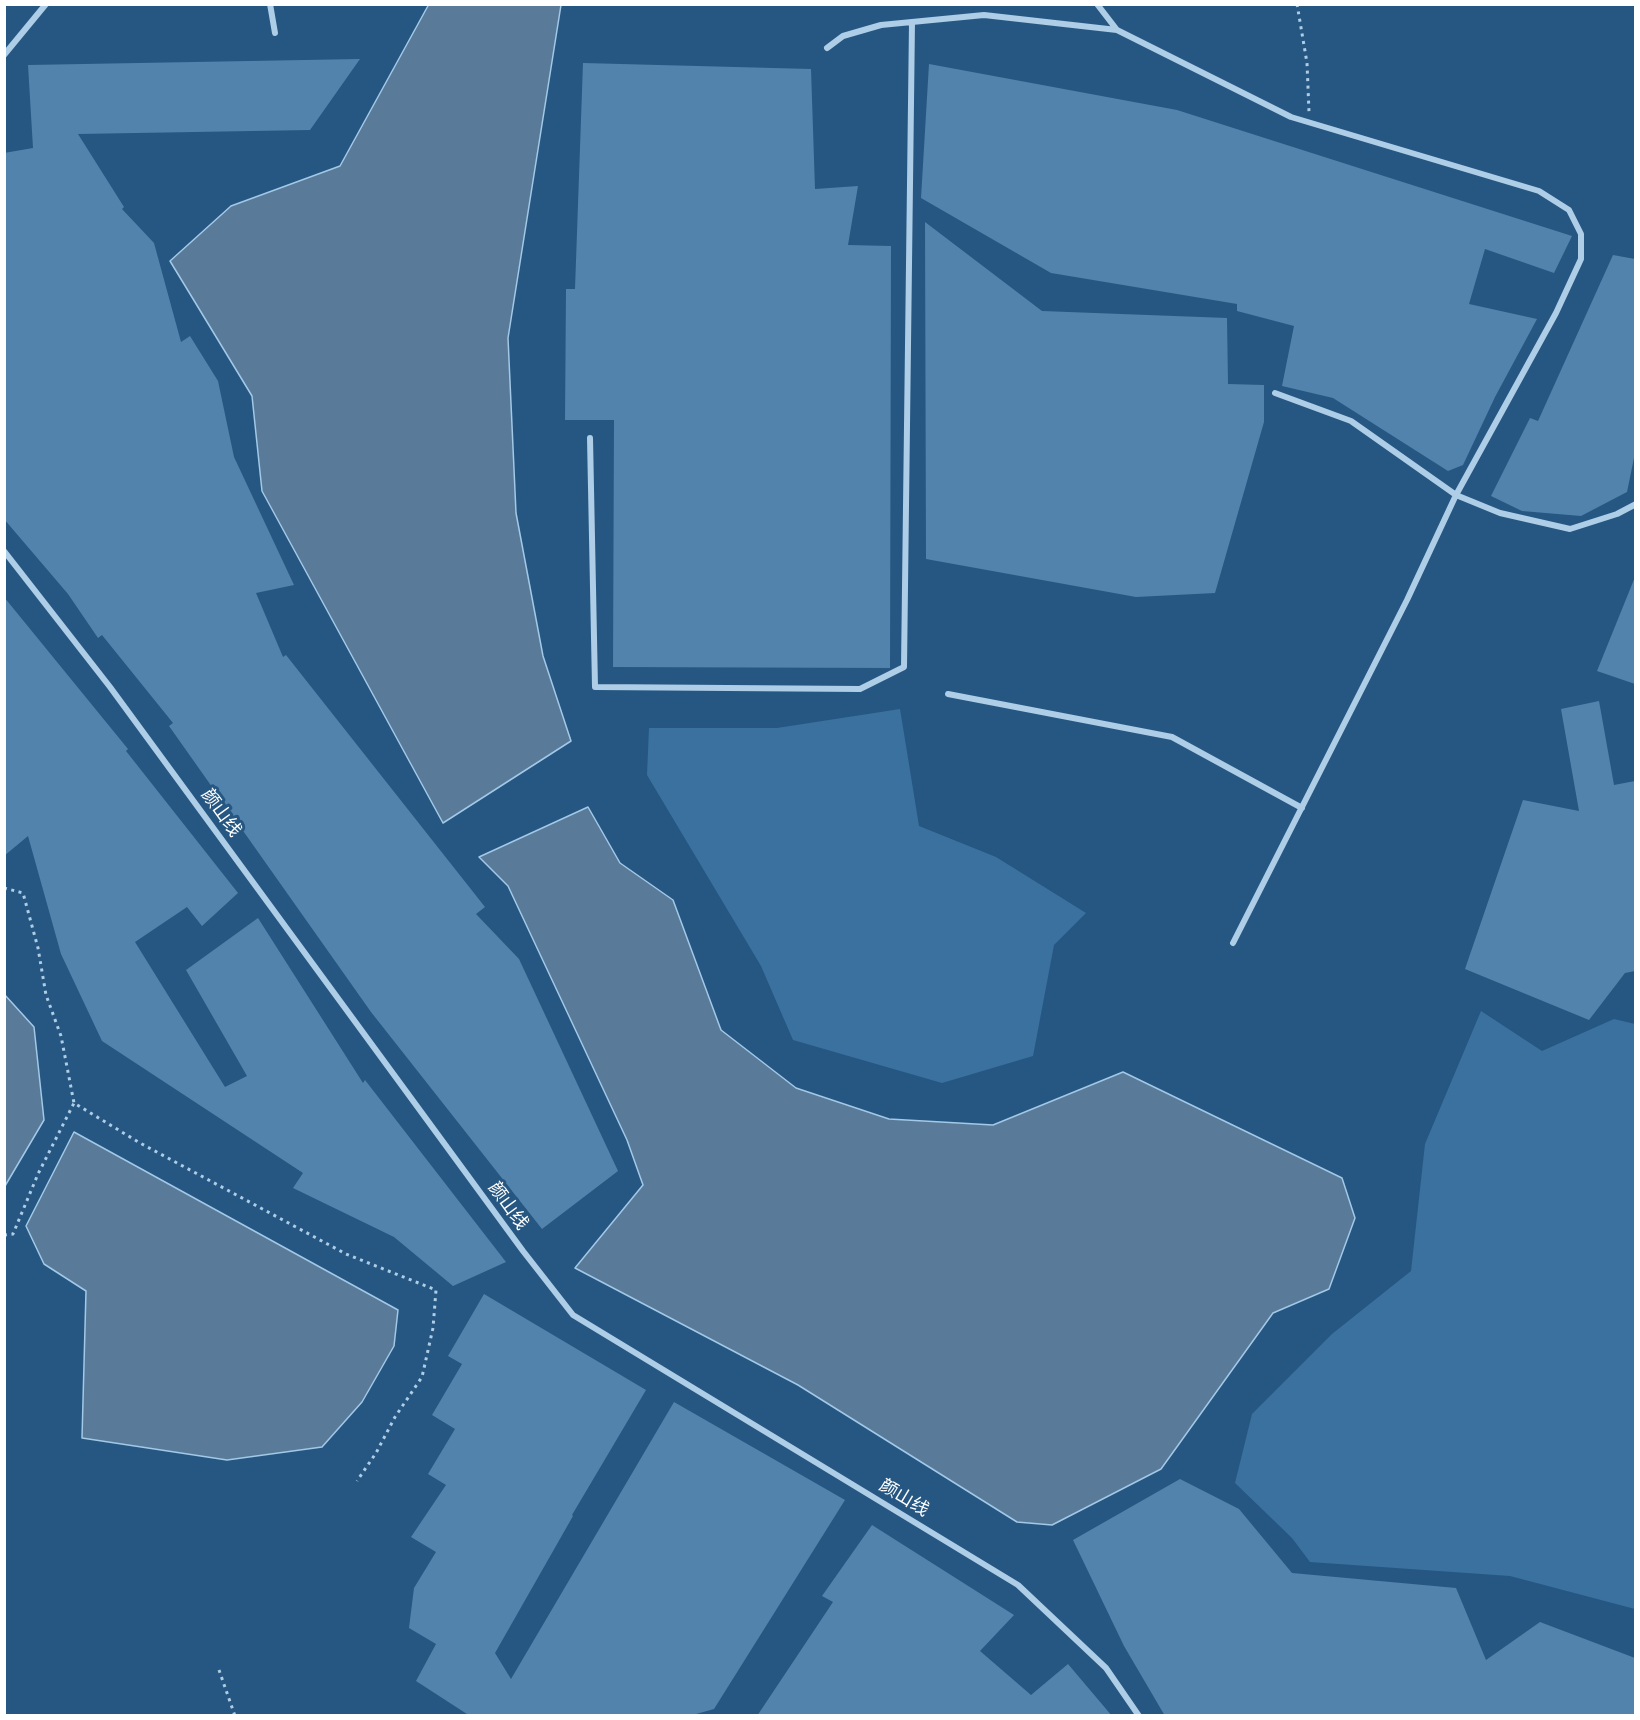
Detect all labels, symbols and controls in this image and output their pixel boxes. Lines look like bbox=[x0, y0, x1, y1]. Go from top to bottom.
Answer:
street label: 颜山线 bbox=[196, 785, 246, 841]
street label: 颜山线 bbox=[483, 1178, 533, 1234]
street label: 颜山线 bbox=[875, 1475, 933, 1521]

